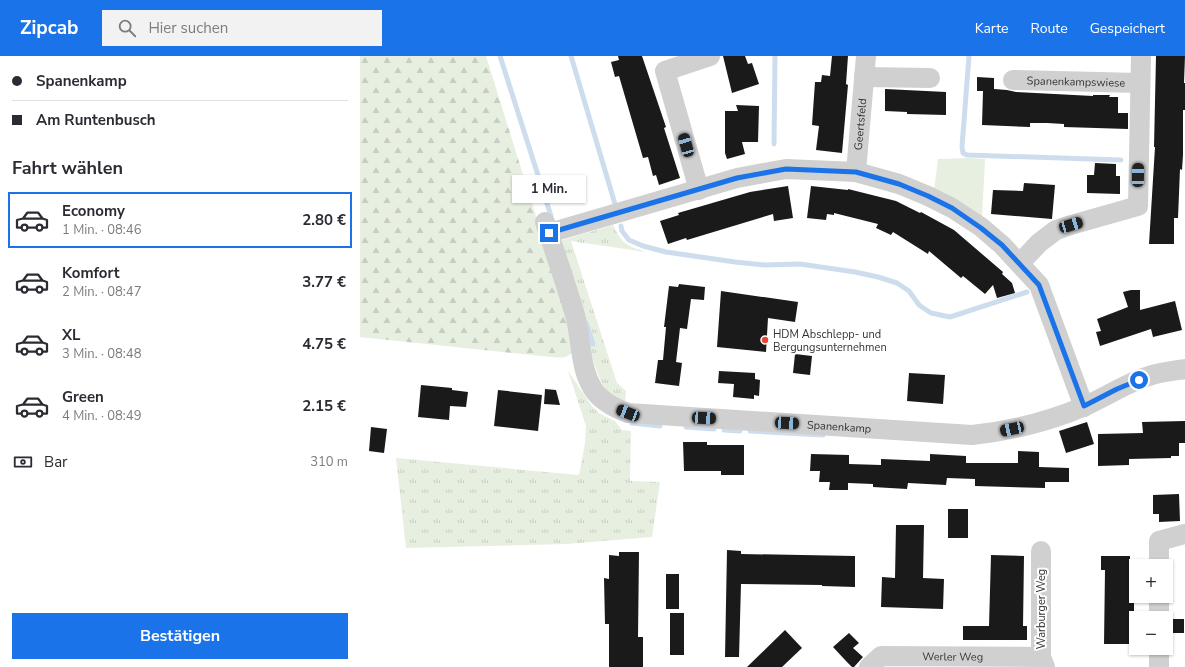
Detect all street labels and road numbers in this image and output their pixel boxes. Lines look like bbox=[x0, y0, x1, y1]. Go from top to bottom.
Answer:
street label: Spanenkampswiese bbox=[1027, 73, 1126, 91]
street label: Geertsfeld bbox=[851, 98, 870, 151]
street label: Spanenkamp bbox=[806, 417, 872, 437]
street label: Warburger Weg bbox=[1034, 569, 1049, 649]
street label: Werler Weg bbox=[922, 649, 983, 665]

